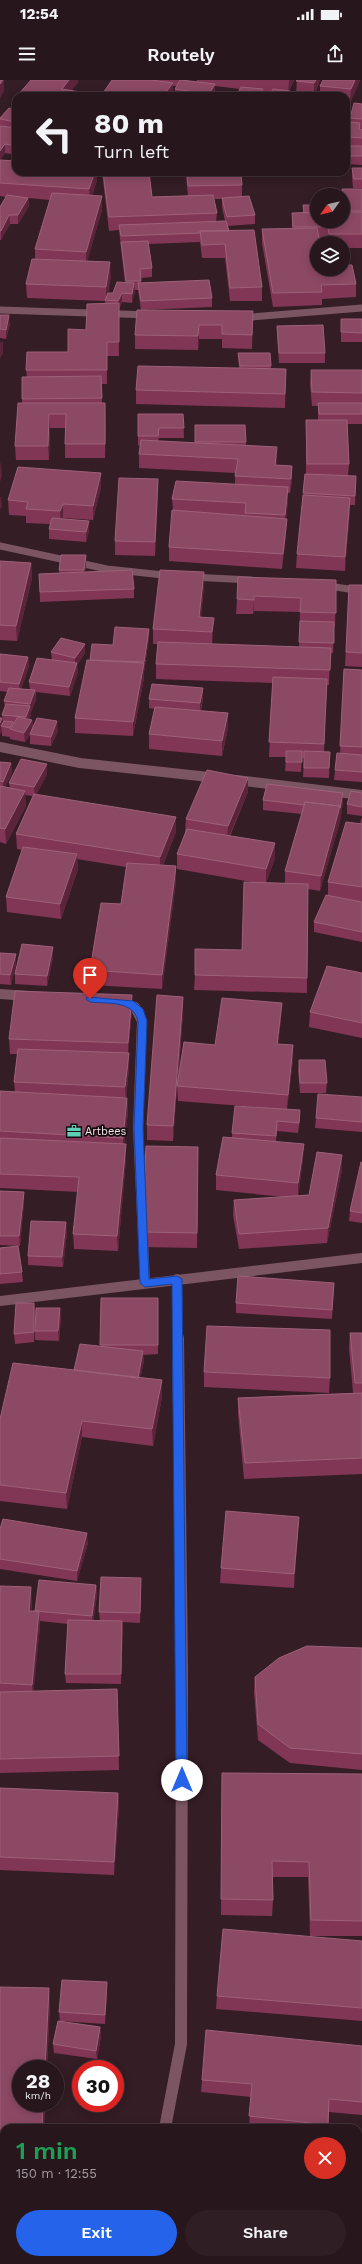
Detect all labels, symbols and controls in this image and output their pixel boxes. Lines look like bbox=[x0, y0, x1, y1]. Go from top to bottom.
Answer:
text: 12:54 bbox=[20, 5, 58, 23]
icon: menu bbox=[16, 43, 38, 65]
icon: share bbox=[324, 43, 346, 65]
text: Routely bbox=[147, 44, 215, 65]
text: 80 m bbox=[94, 107, 164, 140]
icon: left bbox=[28, 108, 80, 160]
text: Turn left bbox=[94, 141, 169, 162]
north arrow bbox=[310, 188, 350, 228]
map controls bbox=[310, 188, 350, 276]
button: layers bbox=[310, 236, 350, 276]
pin bbox=[73, 958, 107, 999]
icon: arrive bbox=[79, 964, 101, 986]
office icon: Artbees bbox=[66, 1123, 82, 1139]
place label: Artbees bbox=[85, 1125, 127, 1138]
position arrow bbox=[161, 1759, 203, 1801]
speed limit sign: 30 bbox=[72, 2060, 124, 2112]
text: 28 bbox=[26, 2069, 50, 2093]
text: km/h bbox=[25, 2090, 51, 2101]
text: 1 min bbox=[16, 2137, 78, 2165]
button: close bbox=[304, 2137, 346, 2179]
text: 150 m · 12:55 bbox=[16, 2166, 97, 2181]
button: Exit bbox=[16, 2210, 177, 2256]
button: Share bbox=[185, 2210, 346, 2256]

